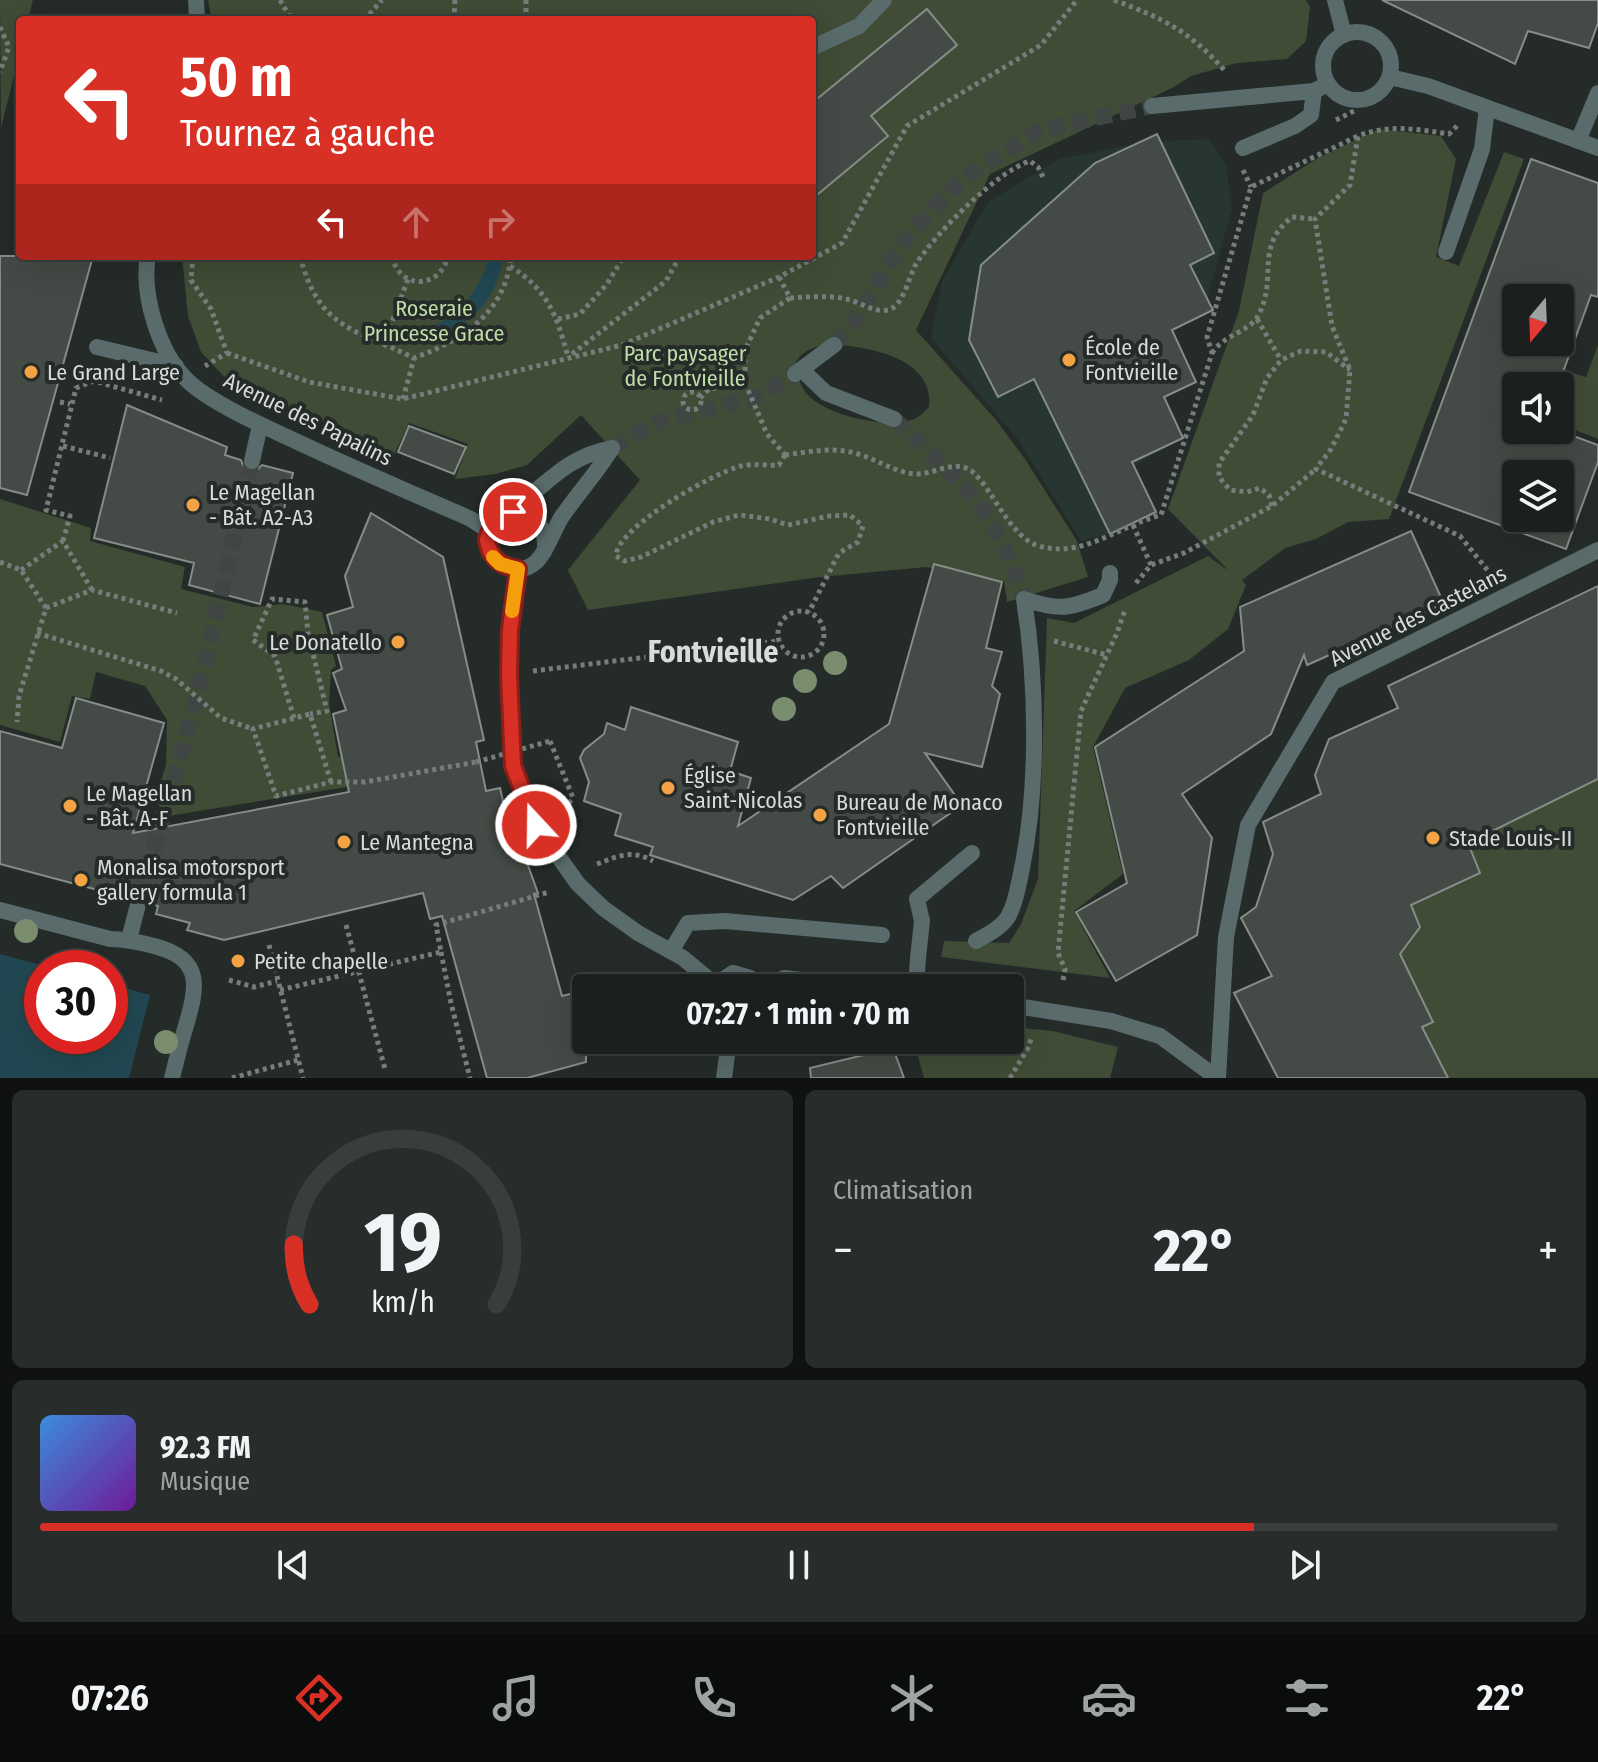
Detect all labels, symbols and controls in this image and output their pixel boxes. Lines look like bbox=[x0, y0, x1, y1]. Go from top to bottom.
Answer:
text: 50 m bbox=[180, 44, 292, 111]
icon: left bbox=[48, 48, 152, 152]
text: Tournez à gauche bbox=[180, 112, 435, 156]
icon: left bbox=[310, 200, 354, 244]
icon: ahead bbox=[394, 200, 438, 244]
icon: right bbox=[478, 200, 522, 244]
north arrow bbox=[1502, 284, 1574, 356]
map controls bbox=[1502, 284, 1574, 532]
park label: Roseraie Princesse Grace bbox=[364, 295, 504, 347]
place label: École de Fontvieille bbox=[1085, 334, 1178, 386]
park label: Parc paysager de Fontvieille bbox=[624, 340, 747, 392]
marker: École de Fontvieille bbox=[1060, 351, 1078, 369]
place label: Le Grand Large bbox=[47, 359, 180, 386]
marker: Le Grand Large bbox=[22, 363, 40, 381]
street label: Avenue des Papalins bbox=[219, 367, 397, 471]
button: sound bbox=[1502, 372, 1574, 444]
button: layers bbox=[1502, 460, 1574, 532]
pin bbox=[479, 478, 547, 546]
place label: Le Magellan - Bât. A2-A3 bbox=[209, 479, 315, 531]
icon: arrive bbox=[491, 490, 535, 534]
marker: Le Magellan - Bât. A2-A3 bbox=[184, 496, 202, 514]
street label: Avenue des Castelans bbox=[1325, 560, 1511, 672]
place label: Le Donatello bbox=[269, 629, 382, 656]
marker: Le Donatello bbox=[389, 633, 407, 651]
district label: Fontvieille bbox=[648, 634, 778, 670]
place label: Église Saint-Nicolas bbox=[684, 762, 802, 814]
marker: Église Saint-Nicolas bbox=[659, 779, 677, 797]
place label: Le Magellan - Bât. A-F bbox=[86, 780, 192, 832]
position arrow bbox=[494, 783, 578, 867]
place label: Bureau de Monaco Fontvieille bbox=[836, 789, 1003, 841]
marker: Le Magellan - Bât. A-F bbox=[61, 797, 79, 815]
marker: Bureau de Monaco Fontvieille bbox=[811, 806, 829, 824]
place label: Stade Louis-II bbox=[1449, 825, 1572, 852]
place label: Le Mantegna bbox=[360, 829, 474, 856]
marker: Stade Louis-II bbox=[1424, 829, 1442, 847]
marker: Le Mantegna bbox=[335, 833, 353, 851]
place label: Monalisa motorsport gallery formula 1 bbox=[97, 854, 286, 906]
marker: Monalisa motorsport gallery formula 1 bbox=[72, 871, 90, 889]
place label: Petite chapelle bbox=[254, 948, 388, 975]
speed limit sign: 30 bbox=[24, 950, 128, 1054]
marker: Petite chapelle bbox=[229, 952, 247, 970]
text: 07:27 · 1 min · 70 m bbox=[686, 996, 910, 1032]
text: Climatisation bbox=[833, 1175, 973, 1206]
text: 19 bbox=[363, 1193, 442, 1293]
text: 22° bbox=[1154, 1215, 1237, 1287]
text: − bbox=[833, 1224, 853, 1277]
text: + bbox=[1538, 1224, 1558, 1277]
text: km/h bbox=[371, 1285, 434, 1320]
text: 92.3 FM bbox=[160, 1430, 251, 1466]
text: Musique bbox=[160, 1466, 250, 1497]
icon: previous bbox=[271, 1543, 315, 1587]
icon: pause bbox=[777, 1543, 821, 1587]
icon: next bbox=[1283, 1543, 1327, 1587]
icon: directions bbox=[291, 1670, 347, 1726]
icon: music bbox=[488, 1670, 544, 1726]
icon: phone bbox=[686, 1670, 742, 1726]
icon: climate bbox=[884, 1670, 940, 1726]
icon: car bbox=[1081, 1670, 1137, 1726]
icon: filters bbox=[1279, 1670, 1335, 1726]
text: 07:26 bbox=[71, 1676, 149, 1720]
text: 22° bbox=[1477, 1676, 1527, 1720]

